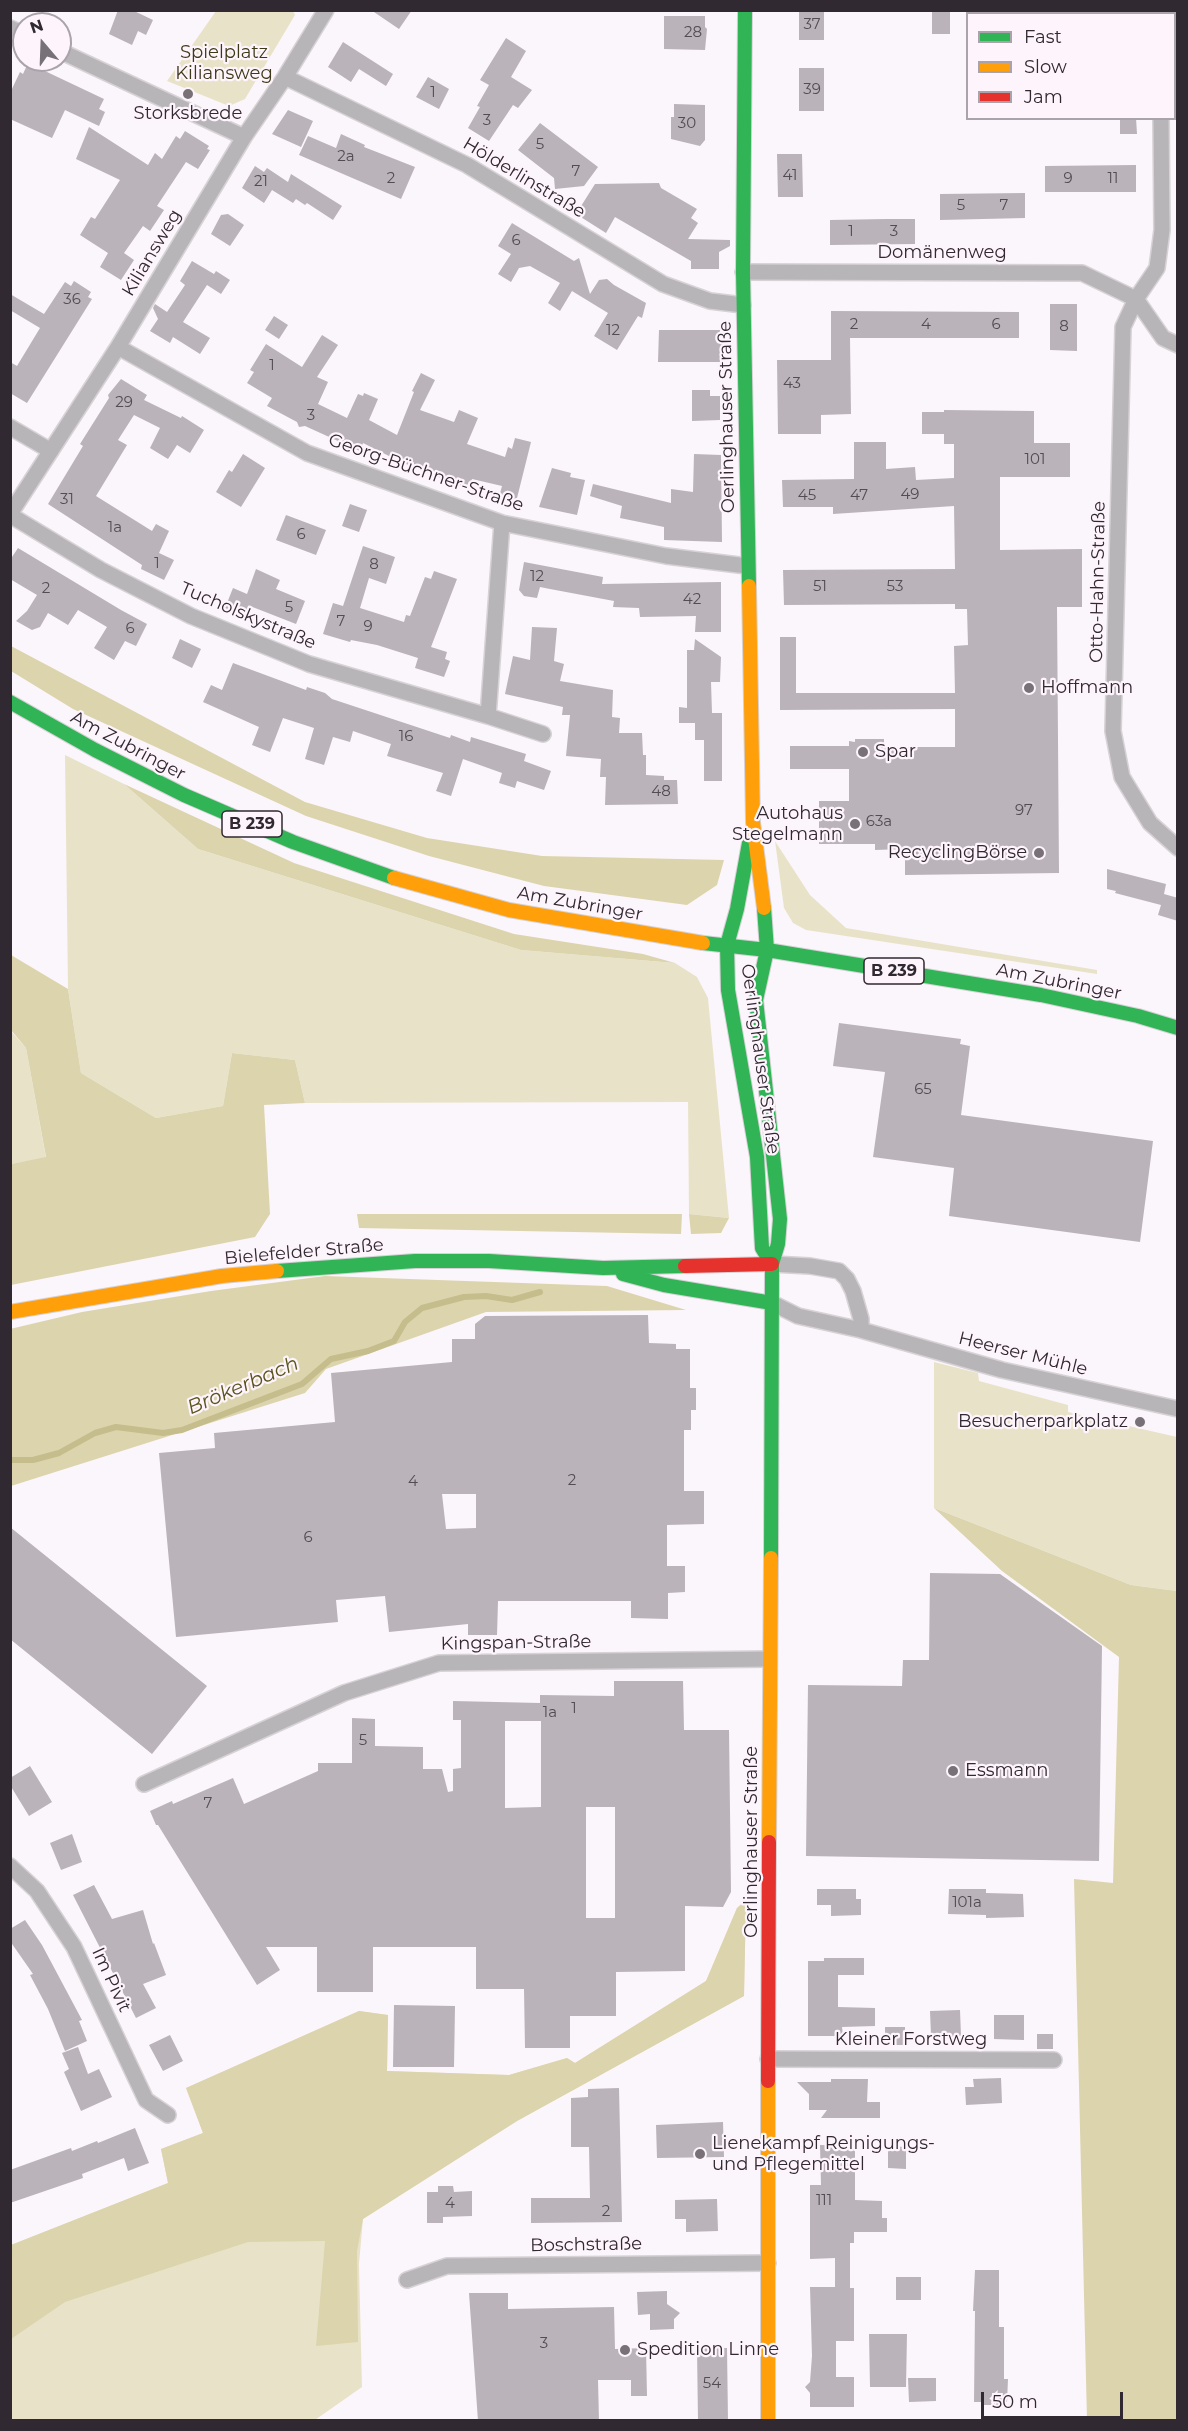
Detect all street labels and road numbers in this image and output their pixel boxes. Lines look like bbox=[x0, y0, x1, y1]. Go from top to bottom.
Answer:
street label: Hölderlinstraße bbox=[459, 133, 589, 223]
street label: Kiliansweg bbox=[118, 206, 186, 300]
street label: Domänenweg bbox=[877, 242, 1007, 264]
street label: Oerlinghauser Straße bbox=[715, 321, 739, 513]
street label: Georg-Büchner-Straße bbox=[326, 429, 526, 517]
street label: Otto-Hahn-Straße bbox=[1086, 501, 1110, 663]
street label: Tucholskystraße bbox=[177, 578, 319, 654]
street label: Am Zubringer bbox=[67, 707, 189, 785]
road number: B 239 bbox=[222, 811, 282, 837]
street label: Am Zubringer bbox=[516, 882, 644, 926]
road number: B 239 bbox=[864, 958, 924, 984]
street label: Am Zubringer bbox=[995, 959, 1123, 1005]
street label: Oerlinghauser Straße bbox=[736, 962, 784, 1156]
street label: Bielefelder Straße bbox=[223, 1234, 385, 1270]
street label: Heerser Mühle bbox=[956, 1328, 1090, 1380]
street label: Kingspan-Straße bbox=[440, 1631, 592, 1655]
street label: Oerlinghauser Straße bbox=[741, 1746, 763, 1938]
street label: Im Pivit bbox=[87, 1944, 135, 2016]
street label: Kleiner Forstweg bbox=[835, 2029, 987, 2051]
street label: Boschstraße bbox=[530, 2233, 642, 2257]

